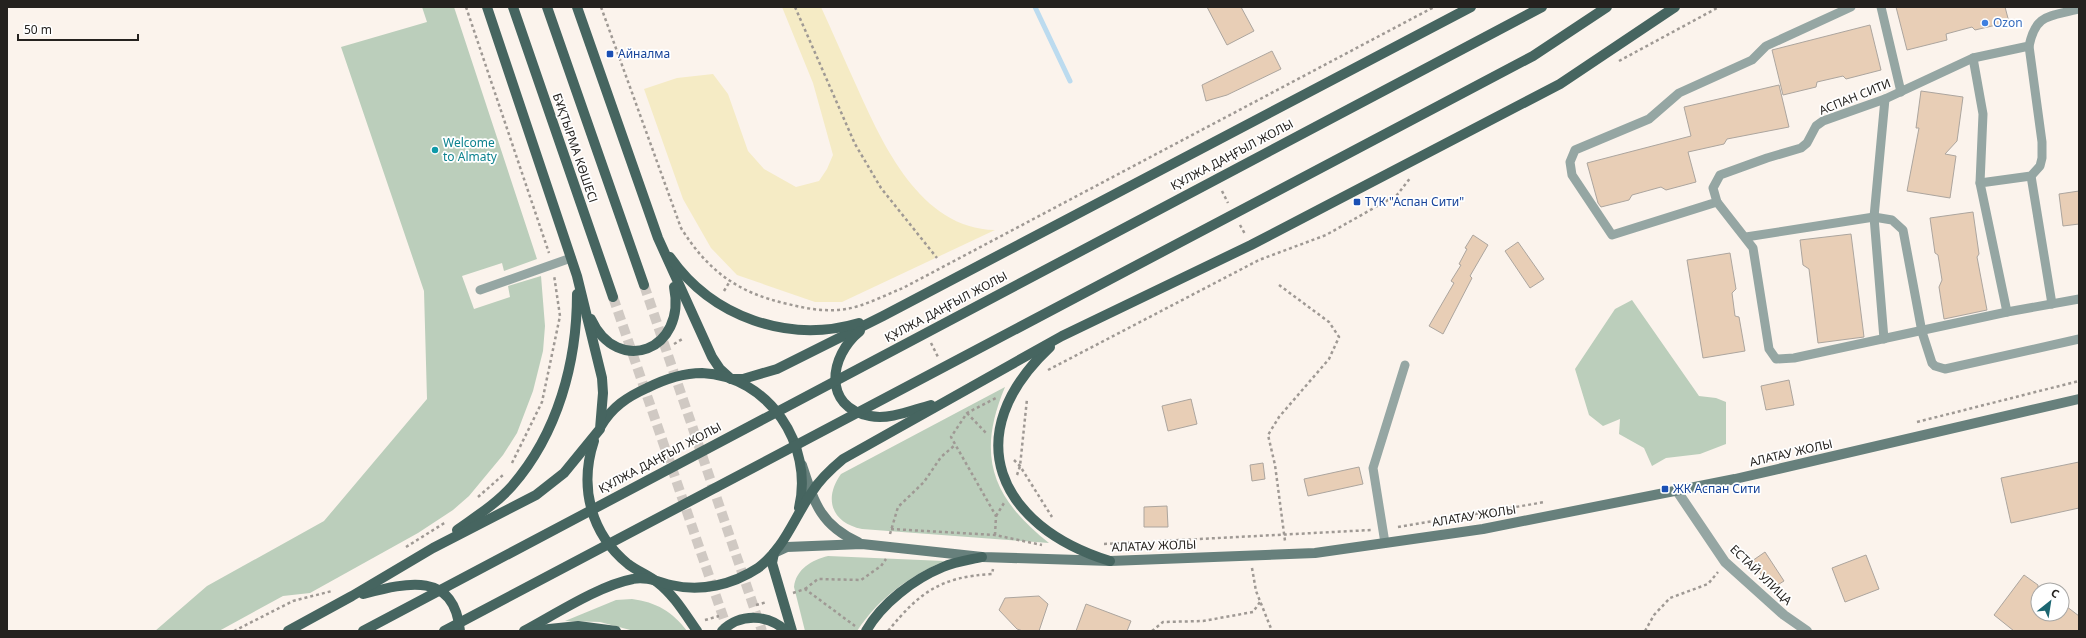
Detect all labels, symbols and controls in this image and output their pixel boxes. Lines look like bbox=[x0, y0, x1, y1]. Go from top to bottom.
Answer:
place label: Ozon bbox=[1993, 14, 2023, 31]
scale bar bbox=[18, 16, 138, 42]
marker: Ozon bbox=[1980, 18, 1990, 28]
text: 50 m bbox=[24, 21, 52, 38]
place label: Айналма bbox=[618, 45, 670, 62]
marker: Айналма bbox=[605, 49, 615, 59]
street label: АСПАН СИТИ bbox=[1816, 74, 1893, 119]
street label: БҰҚТЫРМА КӨШЕСІ bbox=[549, 91, 602, 205]
street label: ҚҰЛЖА ДАҢҒЫЛ ЖОЛЫ bbox=[1167, 115, 1296, 194]
place label: Welcome to Almaty bbox=[443, 134, 498, 165]
marker: Welcome to Almaty bbox=[430, 145, 440, 155]
place label: ТҮК "Аспан Сити" bbox=[1365, 193, 1464, 210]
marker: ТҮК "Аспан Сити" bbox=[1352, 197, 1362, 207]
street label: ҚҰЛЖА ДАҢҒЫЛ ЖОЛЫ bbox=[881, 267, 1010, 346]
street label: ҚҰЛЖА ДАҢҒЫЛ ЖОЛЫ bbox=[595, 418, 724, 497]
street label: АЛАТАУ ЖОЛЫ bbox=[1748, 435, 1834, 470]
place label: ЖК Аспан Сити bbox=[1673, 480, 1761, 497]
marker: ЖК Аспан Сити bbox=[1660, 484, 1670, 494]
street label: АЛАТАУ ЖОЛЫ bbox=[1431, 500, 1517, 531]
street label: АЛАТАУ ЖОЛЫ bbox=[1111, 536, 1197, 555]
street label: ЕСТАЙ УЛИЦА bbox=[1727, 541, 1796, 609]
north arrow bbox=[2030, 582, 2070, 622]
text: С bbox=[2048, 585, 2062, 601]

